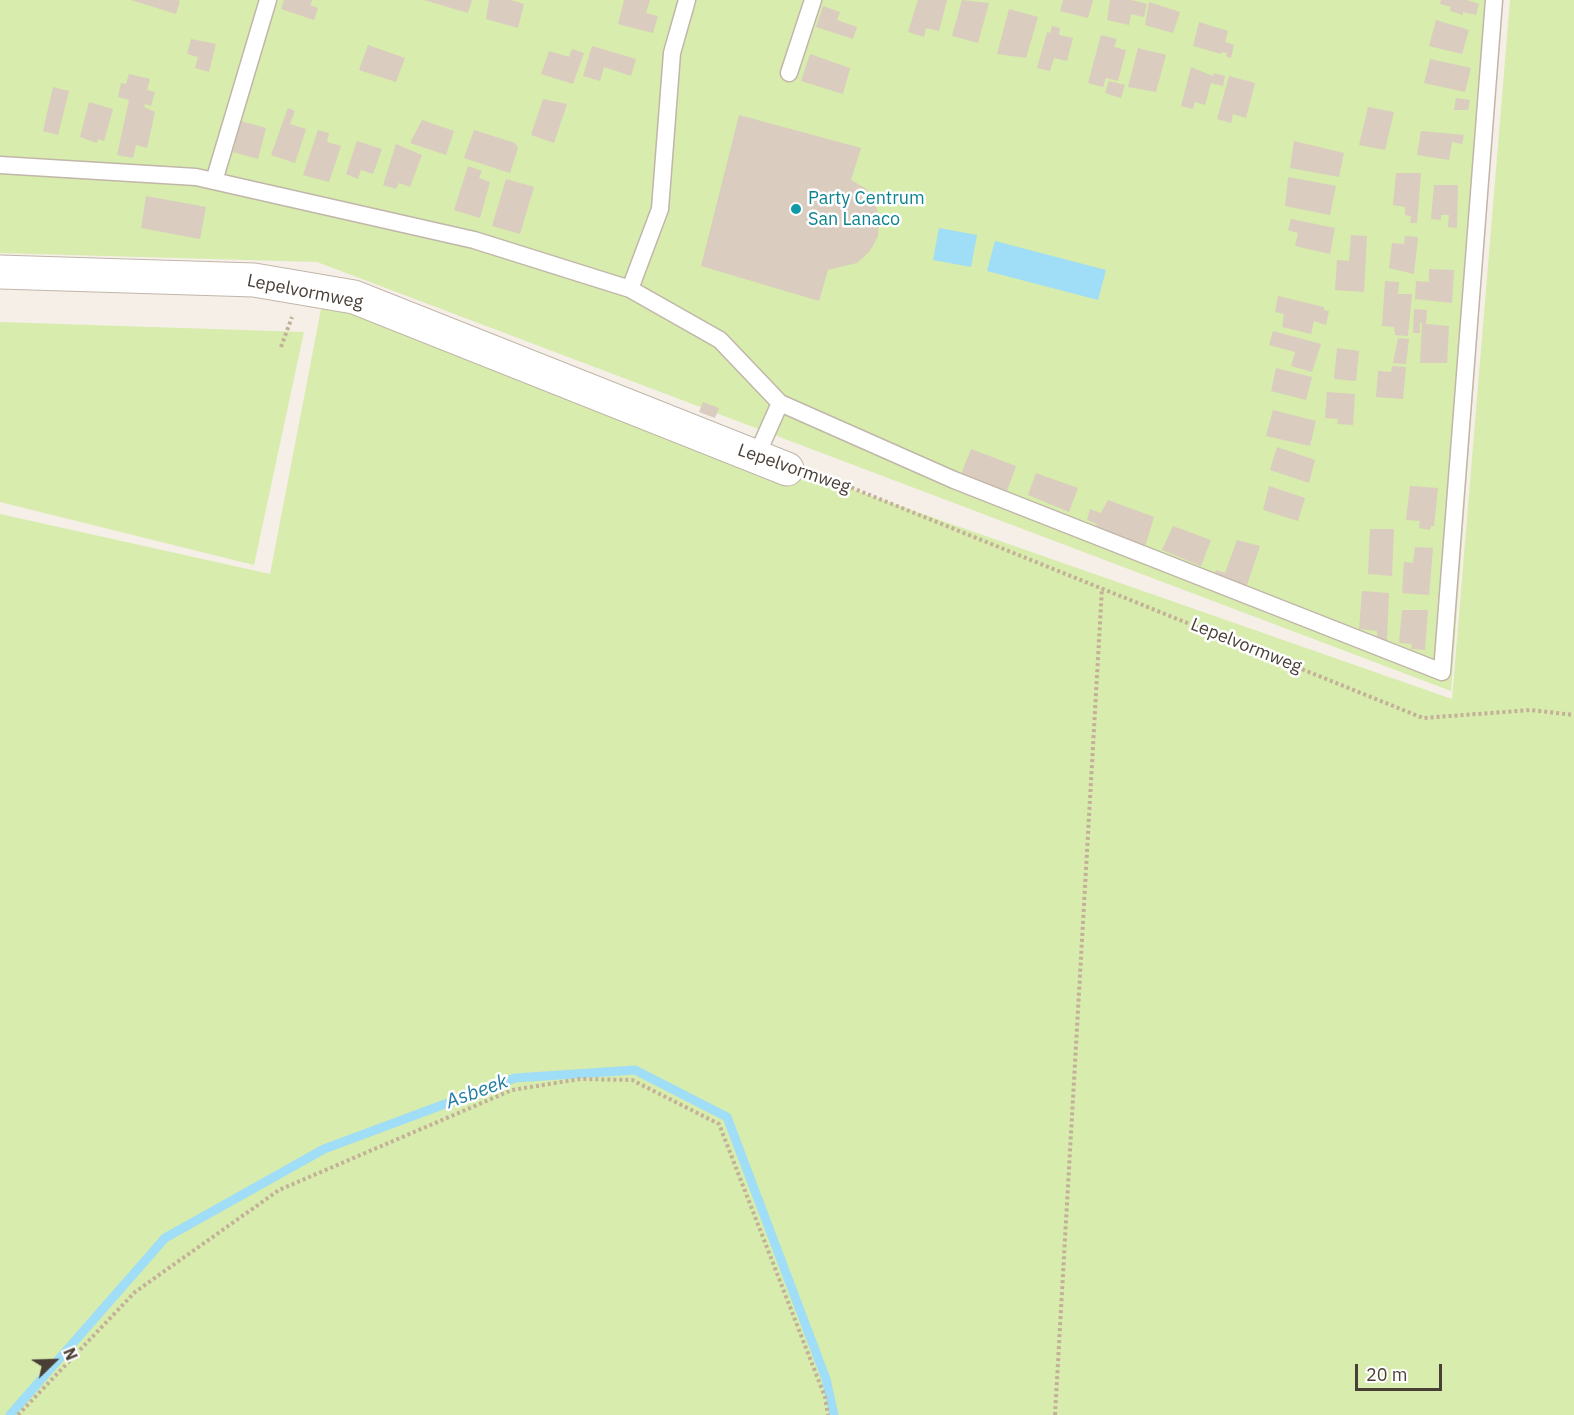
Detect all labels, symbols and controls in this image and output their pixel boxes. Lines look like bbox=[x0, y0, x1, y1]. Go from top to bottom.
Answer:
place label: Party Centrum San Lanaco bbox=[808, 188, 925, 230]
marker: Party Centrum San Lanaco bbox=[789, 202, 803, 216]
street label: Lepelvormweg bbox=[245, 270, 365, 314]
street label: Lepelvormweg bbox=[735, 440, 853, 498]
street label: Lepelvormweg bbox=[1187, 614, 1305, 678]
water label: Asbeek bbox=[443, 1070, 511, 1114]
north arrow bbox=[24, 1331, 84, 1391]
text: N bbox=[59, 1345, 82, 1363]
scale bar bbox=[1358, 1352, 1445, 1390]
text: 20 m bbox=[1366, 1363, 1408, 1386]

